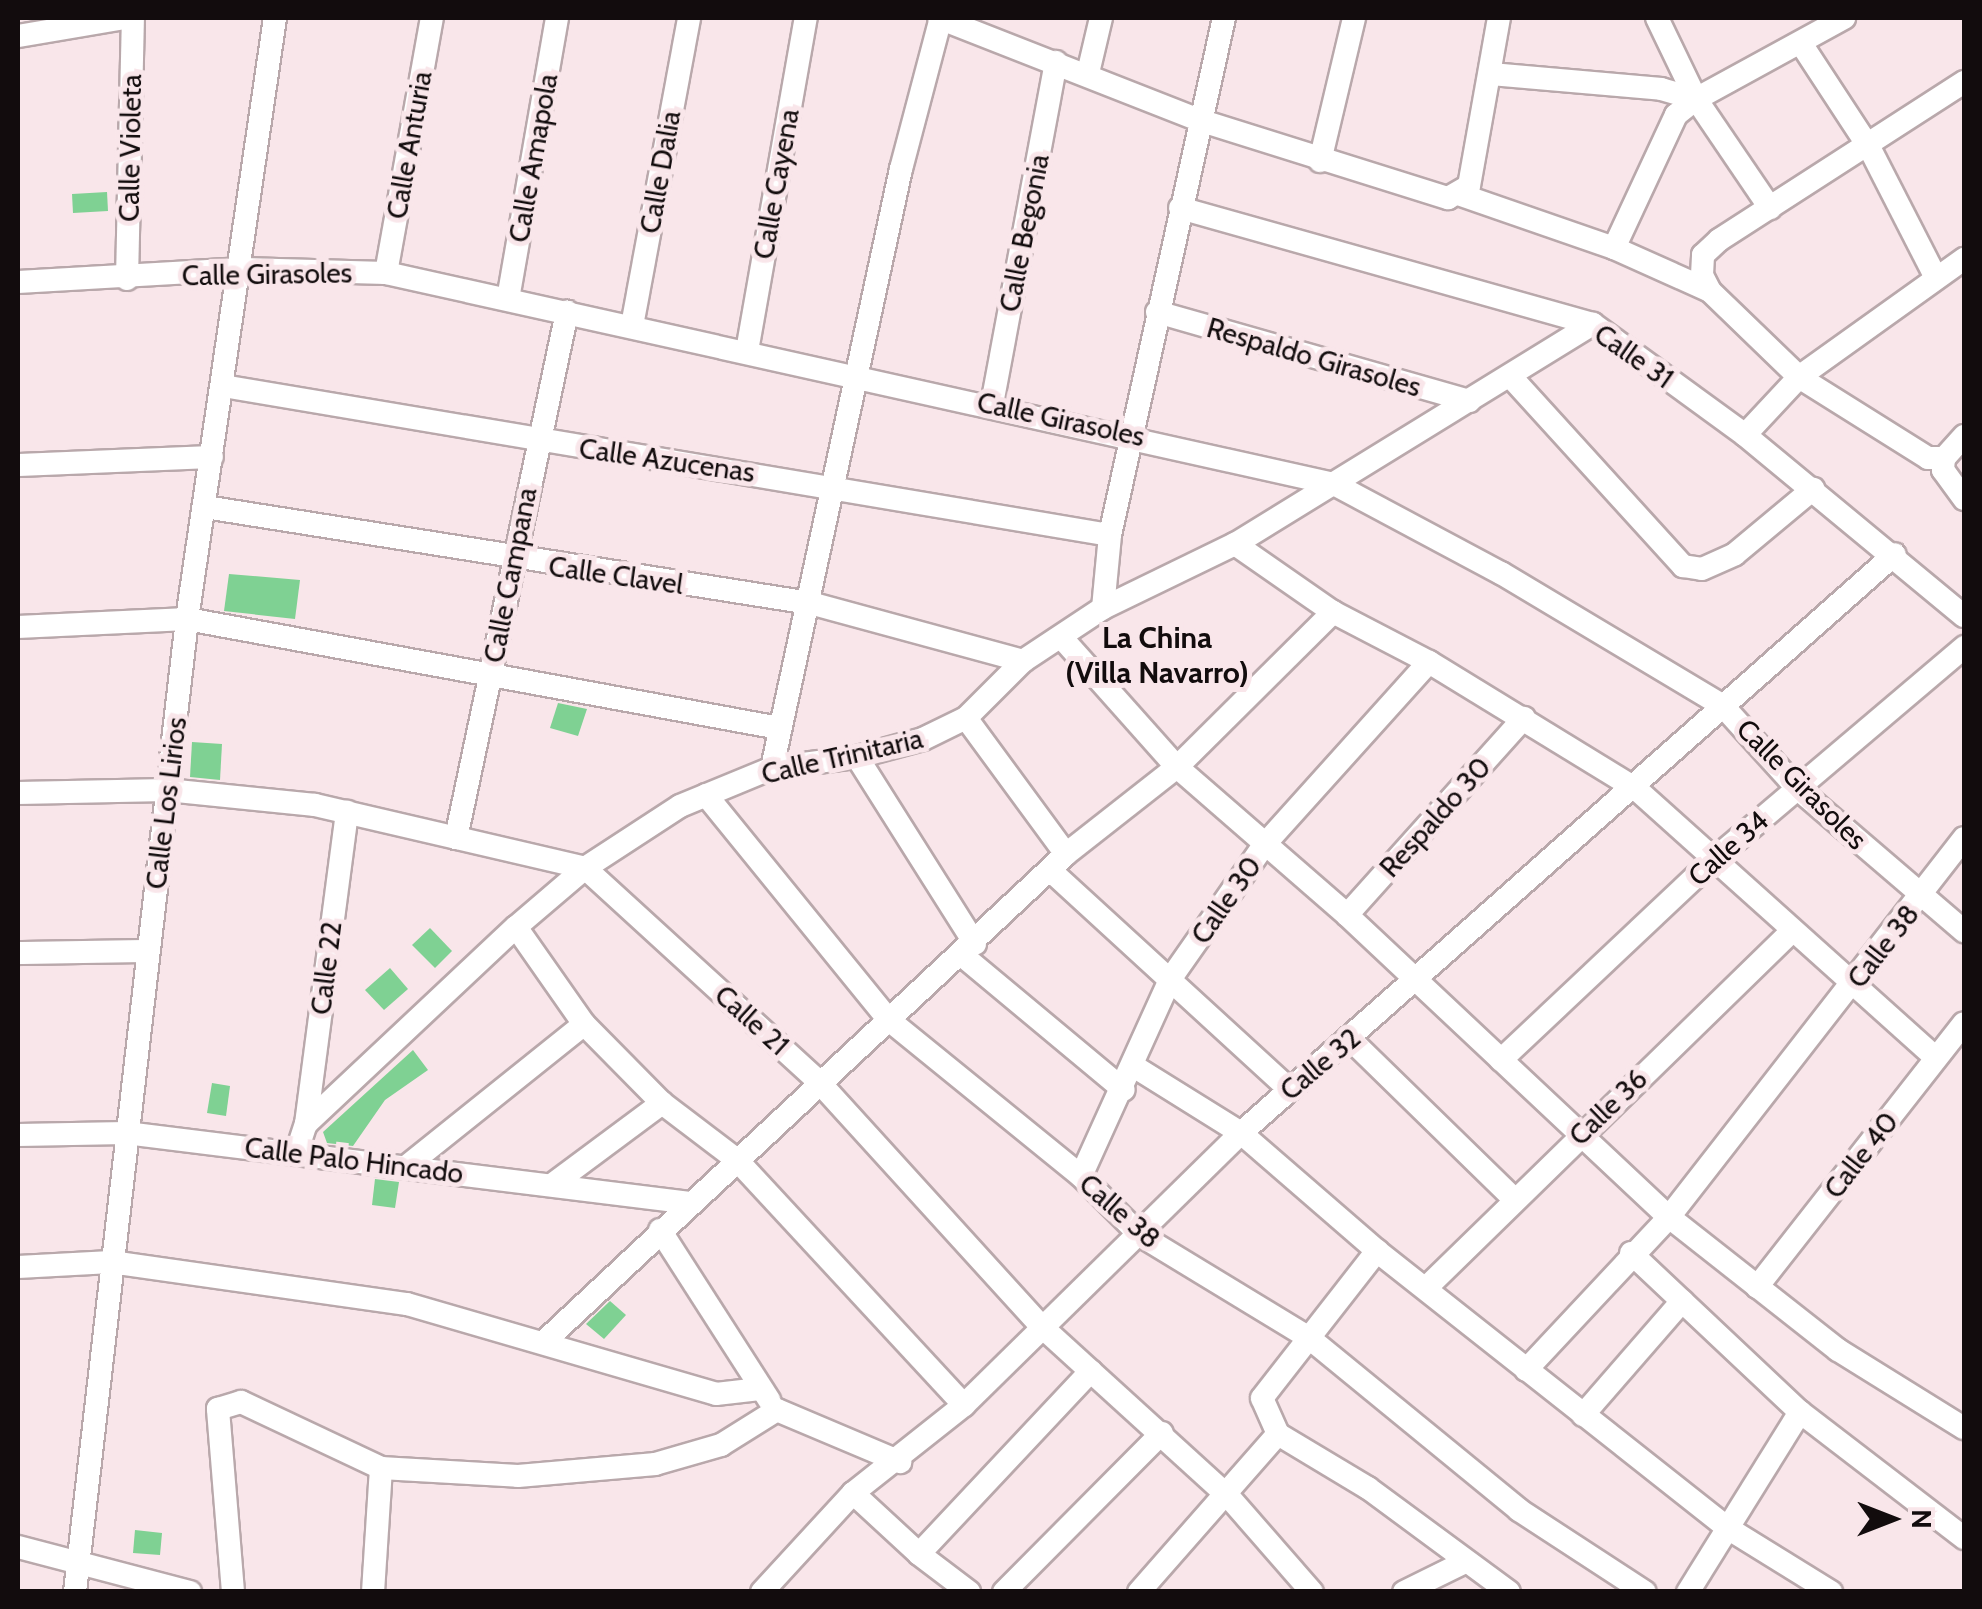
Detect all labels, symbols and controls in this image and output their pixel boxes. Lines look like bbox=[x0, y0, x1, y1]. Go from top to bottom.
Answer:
street label: Calle Anturia bbox=[379, 69, 439, 221]
street label: Calle Amapola bbox=[502, 71, 564, 245]
street label: Calle Violeta bbox=[112, 74, 148, 222]
street label: Calle Cayena bbox=[746, 106, 806, 262]
street label: Calle Dalia bbox=[633, 108, 687, 236]
street label: Calle Begonia bbox=[992, 151, 1056, 315]
street label: Calle Girasoles bbox=[181, 256, 353, 292]
street label: Respaldo Girasoles bbox=[1203, 310, 1425, 404]
street label: Calle 31 bbox=[1588, 317, 1680, 395]
street label: Calle Girasoles bbox=[974, 385, 1148, 453]
street label: Calle Azucenas bbox=[577, 431, 757, 489]
street label: Calle Campana bbox=[477, 485, 543, 665]
street label: Calle Clavel bbox=[546, 549, 686, 601]
district label: La China (Villa Navarro) bbox=[1065, 620, 1249, 690]
street label: Calle Girasoles bbox=[1730, 712, 1874, 856]
street label: Calle Los Lirios bbox=[139, 715, 193, 891]
street label: Calle Trinitaria bbox=[758, 721, 926, 791]
street label: Respaldo 30 bbox=[1372, 750, 1498, 884]
street label: Calle 34 bbox=[1681, 803, 1775, 893]
street label: Calle 30 bbox=[1184, 850, 1268, 950]
street label: Calle 38 bbox=[1840, 898, 1926, 994]
street label: Calle 22 bbox=[304, 919, 348, 1017]
street label: Calle 21 bbox=[708, 978, 796, 1062]
street label: Calle 32 bbox=[1273, 1021, 1367, 1107]
street label: Calle 36 bbox=[1562, 1062, 1654, 1152]
street label: Calle 40 bbox=[1817, 1105, 1905, 1205]
street label: Calle Palo Hincado bbox=[243, 1130, 465, 1190]
street label: Calle 38 bbox=[1073, 1167, 1167, 1255]
north arrow bbox=[1842, 1469, 1942, 1569]
text: N bbox=[1905, 1509, 1939, 1529]

